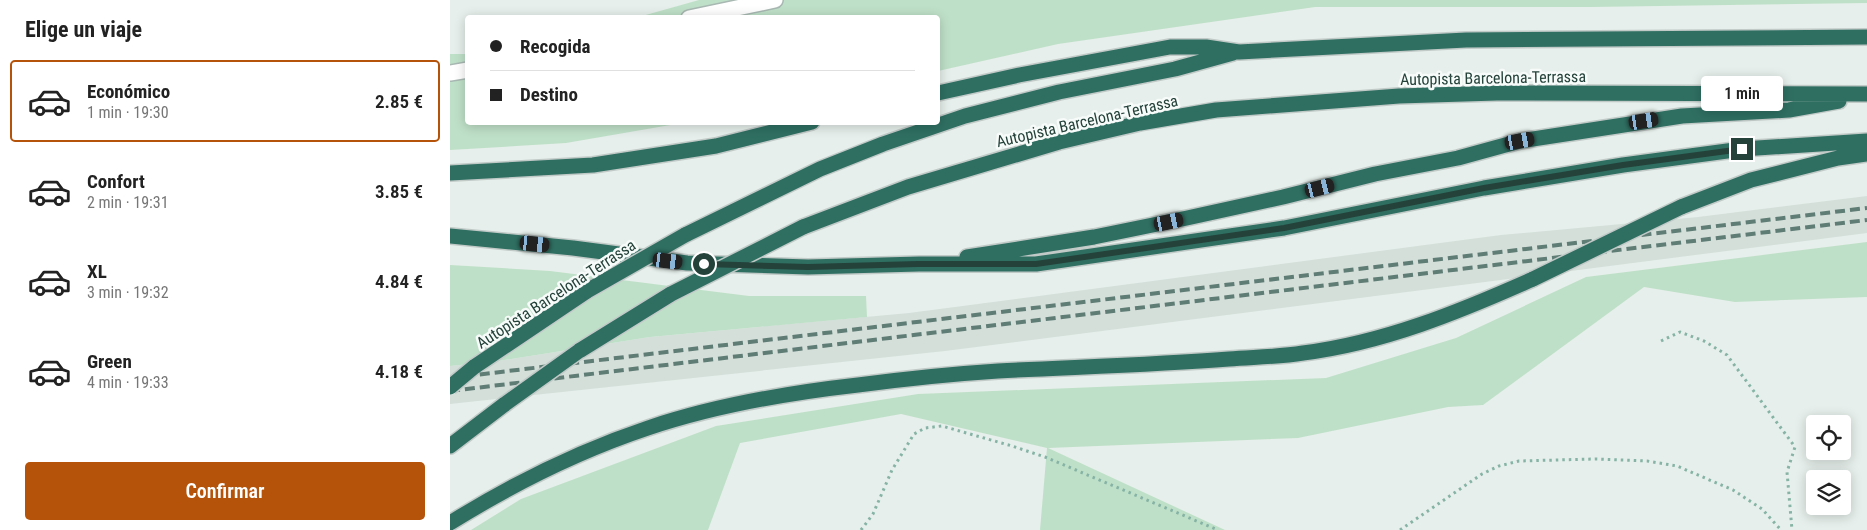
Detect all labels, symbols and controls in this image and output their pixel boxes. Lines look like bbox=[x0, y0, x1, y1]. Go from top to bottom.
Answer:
text: Elige un viaje bbox=[25, 17, 142, 42]
text: Recogida bbox=[520, 35, 591, 58]
street label: Autopista Barcelona-Terrassa bbox=[1400, 67, 1586, 89]
callout: 1 min bbox=[1701, 76, 1783, 112]
icon: car bbox=[27, 79, 72, 124]
text: Económico bbox=[87, 80, 170, 103]
text: Destino bbox=[520, 83, 578, 106]
text: 1 min bbox=[1724, 84, 1760, 103]
text: 2.85 € bbox=[375, 90, 423, 113]
street label: Autopista Barcelona-Terrassa bbox=[994, 91, 1180, 151]
text: 1 min · 19:30 bbox=[87, 103, 169, 122]
car bbox=[1628, 111, 1659, 131]
car bbox=[1503, 131, 1536, 151]
route end bbox=[1731, 138, 1753, 160]
icon: car bbox=[27, 169, 72, 214]
text: Confort bbox=[87, 170, 145, 193]
car bbox=[1303, 177, 1336, 199]
text: 3.85 € bbox=[375, 180, 423, 203]
text: 2 min · 19:31 bbox=[87, 193, 169, 212]
car bbox=[1152, 212, 1185, 232]
street label: Autopista Barcelona-Terrassa bbox=[473, 235, 639, 353]
car bbox=[519, 235, 550, 253]
car bbox=[652, 252, 683, 270]
route start bbox=[693, 253, 715, 275]
icon: car bbox=[27, 259, 72, 304]
text: XL bbox=[87, 260, 107, 283]
text: 4.84 € bbox=[375, 270, 423, 293]
text: 3 min · 19:32 bbox=[87, 283, 169, 302]
icon: car bbox=[27, 349, 72, 394]
text: Green bbox=[87, 350, 132, 373]
text: 4.18 € bbox=[375, 360, 423, 383]
text: 4 min · 19:33 bbox=[87, 373, 169, 392]
map controls bbox=[1806, 415, 1851, 515]
button: locate bbox=[1806, 415, 1851, 460]
button: Confirmar bbox=[25, 462, 425, 520]
button: layers bbox=[1806, 470, 1851, 515]

